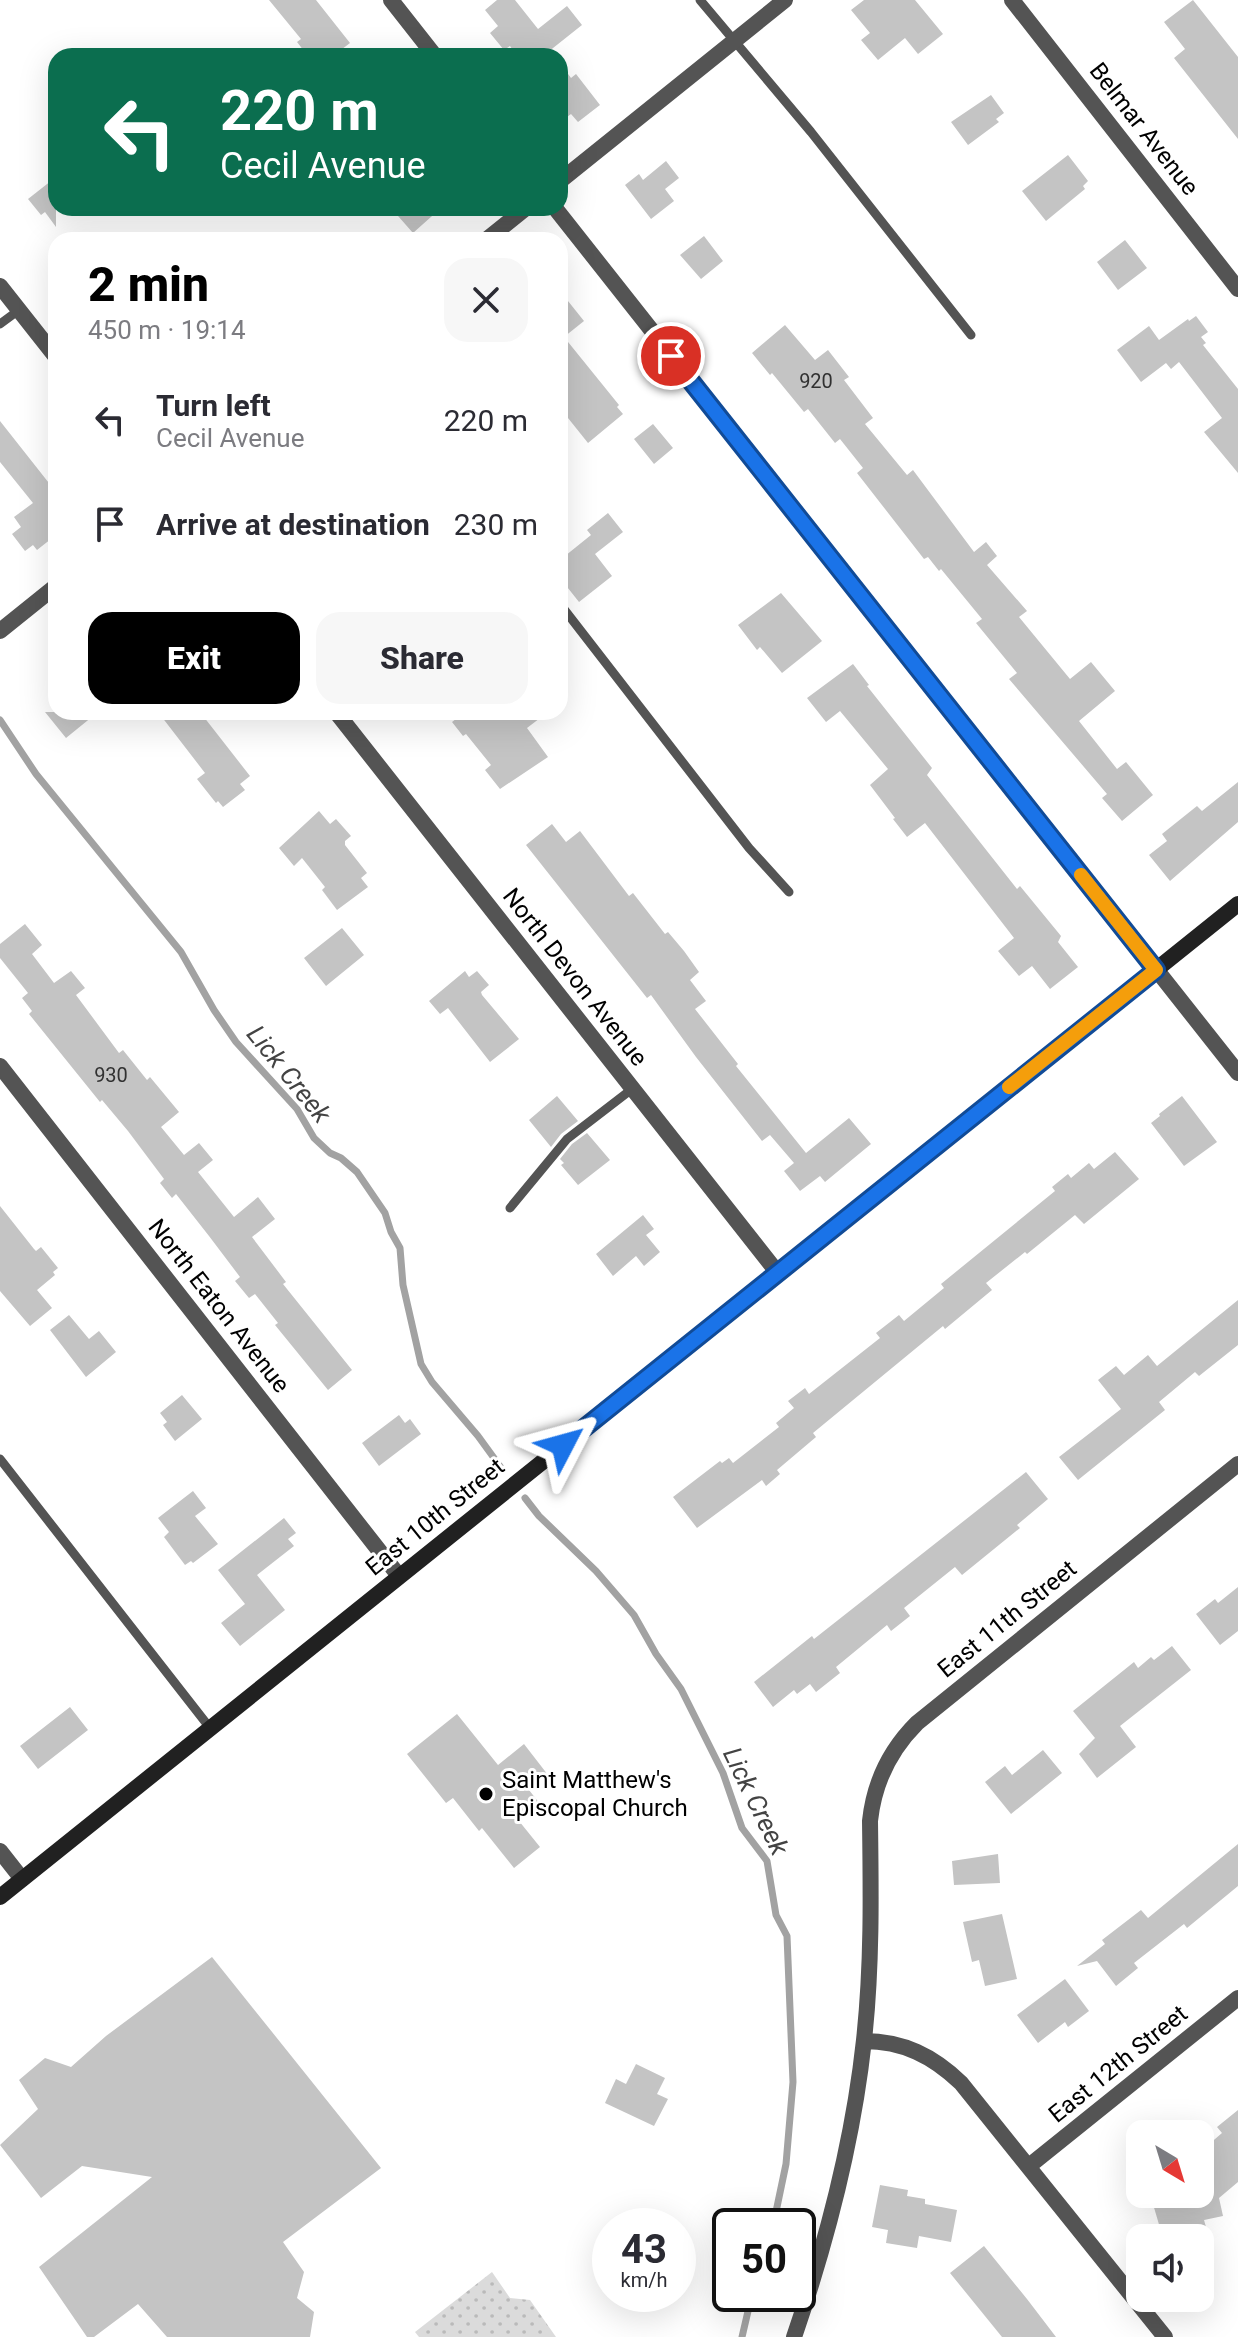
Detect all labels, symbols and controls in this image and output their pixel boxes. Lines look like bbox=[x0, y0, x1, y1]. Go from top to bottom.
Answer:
street label: Belmar Avenue bbox=[1084, 57, 1204, 201]
text: 220 m bbox=[220, 78, 379, 144]
icon: left bbox=[88, 80, 192, 184]
text: Cecil Avenue bbox=[220, 145, 426, 187]
text: 2 min bbox=[88, 256, 209, 313]
button: close bbox=[444, 258, 528, 342]
text: 450 m · 19:14 bbox=[88, 315, 246, 345]
pin bbox=[637, 322, 705, 390]
icon: arrive bbox=[649, 334, 693, 378]
house number: 920 bbox=[799, 369, 833, 393]
text: Turn left bbox=[156, 388, 271, 423]
icon: left bbox=[88, 398, 132, 442]
text: 220 m bbox=[444, 403, 528, 438]
text: Cecil Avenue bbox=[156, 423, 304, 453]
icon: arrive bbox=[88, 502, 132, 546]
text: Arrive at destination bbox=[156, 507, 430, 542]
text: 230 m bbox=[454, 507, 538, 542]
button: Exit bbox=[88, 612, 300, 704]
button: Share bbox=[316, 612, 528, 704]
street label: North Devon Avenue bbox=[497, 883, 653, 1071]
water label: Lick Creek bbox=[241, 1019, 338, 1130]
house number: 930 bbox=[94, 1063, 128, 1087]
street label: North Eaton Avenue bbox=[143, 1214, 295, 1398]
position arrow bbox=[521, 1403, 605, 1487]
street label: East 10th Street bbox=[360, 1452, 510, 1581]
street label: East 11th Street bbox=[932, 1554, 1082, 1683]
water label: Lick Creek bbox=[717, 1742, 796, 1861]
place label: Saint Matthew's Episcopal Church bbox=[502, 1766, 688, 1822]
marker: Saint Matthew's Episcopal Church bbox=[477, 1785, 495, 1803]
street label: East 12th Street bbox=[1043, 1999, 1193, 2128]
north arrow bbox=[1126, 2120, 1214, 2208]
map controls bbox=[1126, 2120, 1214, 2312]
speed limit sign: 50 bbox=[712, 2208, 816, 2312]
button: sound bbox=[1126, 2224, 1214, 2312]
text: 43 bbox=[621, 2226, 667, 2273]
text: km/h bbox=[621, 2268, 667, 2292]

